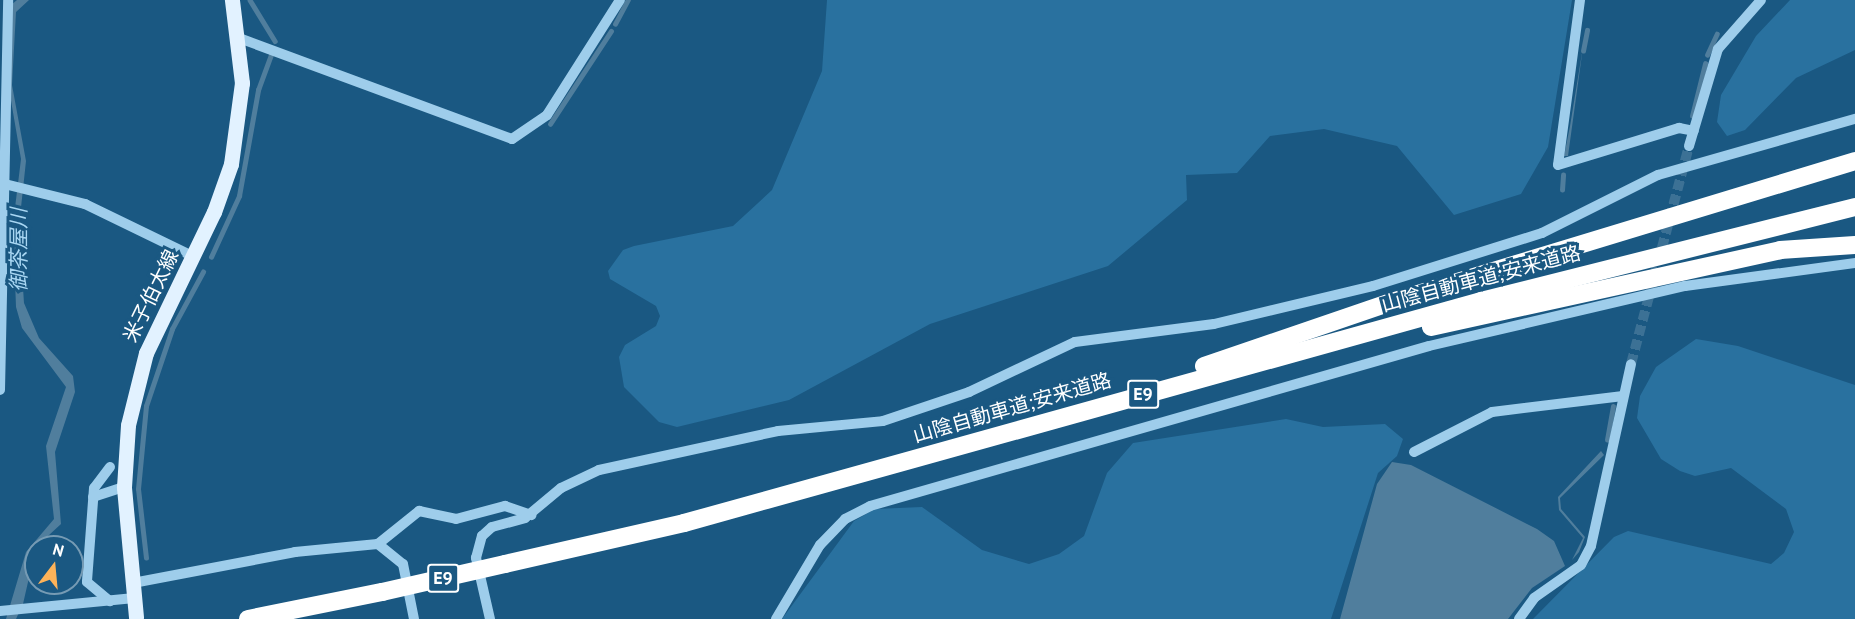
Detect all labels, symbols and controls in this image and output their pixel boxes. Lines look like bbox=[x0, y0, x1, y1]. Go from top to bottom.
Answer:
water label: 御茶屋川 bbox=[6, 208, 32, 292]
street label: 山陰自動車道;安来道路 bbox=[1379, 241, 1583, 317]
street label: 米子伯太線 bbox=[118, 246, 184, 346]
street label: 山陰自動車道;安来道路 bbox=[910, 368, 1114, 448]
road number: E9 bbox=[1126, 379, 1160, 409]
north arrow bbox=[24, 535, 84, 595]
text: N bbox=[51, 539, 66, 561]
road number: E9 bbox=[426, 563, 460, 593]

